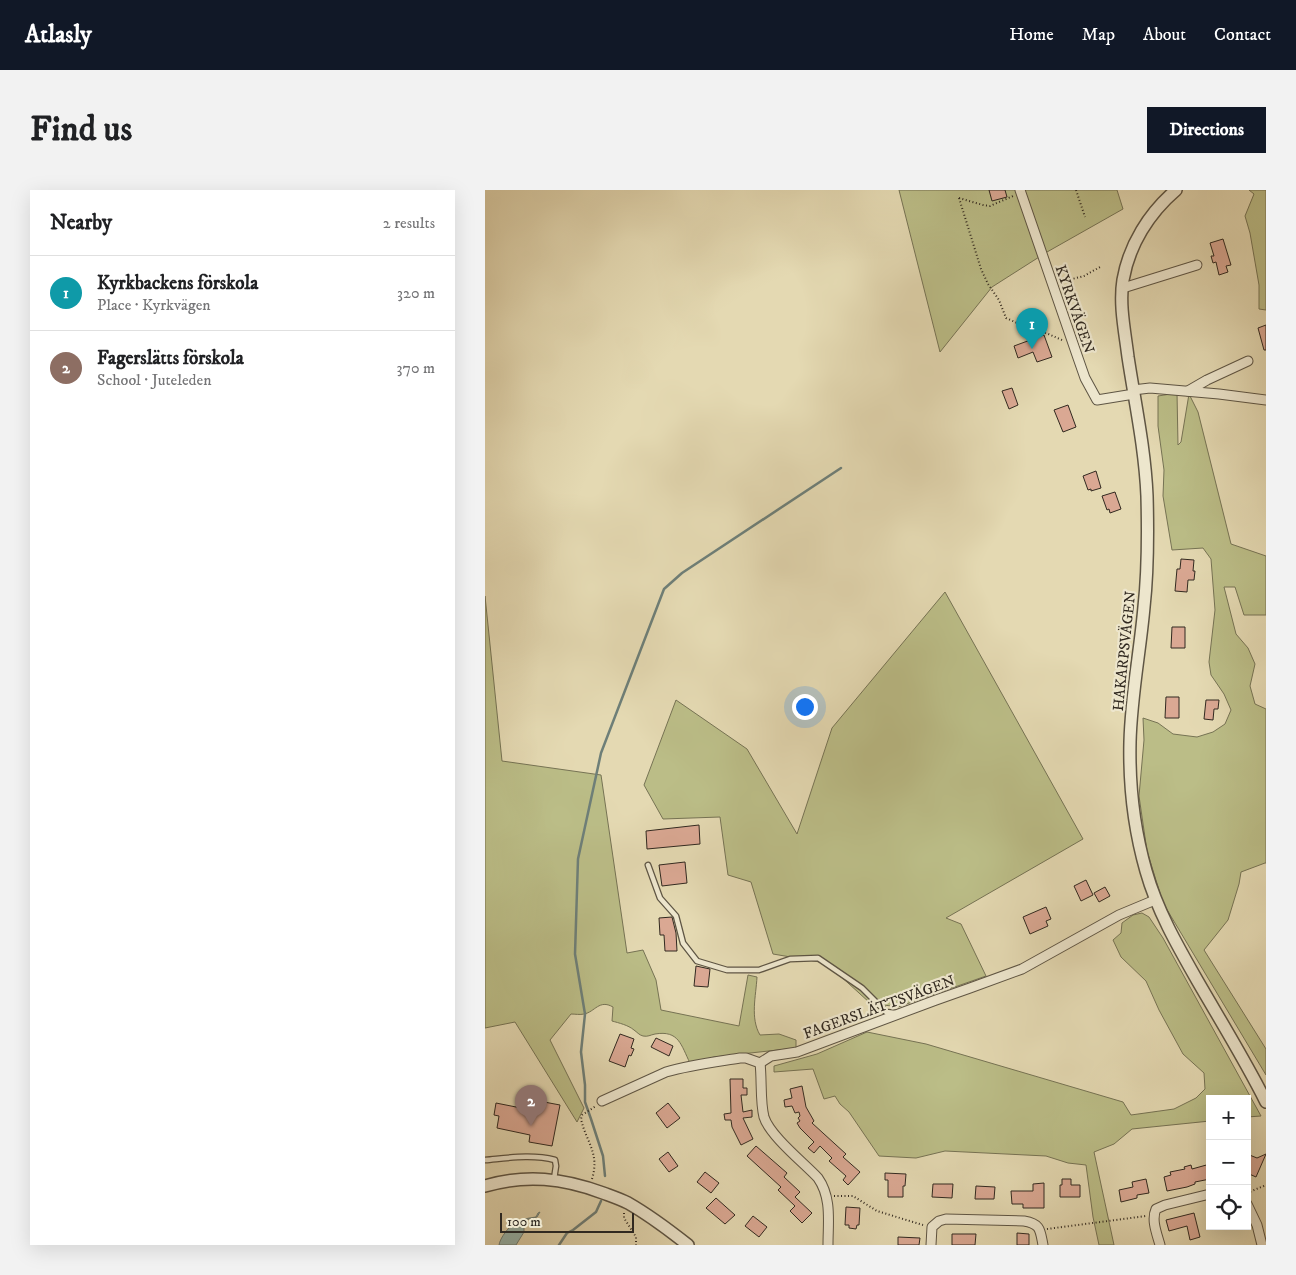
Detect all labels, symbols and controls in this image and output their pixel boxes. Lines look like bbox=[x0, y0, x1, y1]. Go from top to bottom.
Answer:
text: Atlasly bbox=[25, 20, 92, 50]
text: Home bbox=[1009, 24, 1054, 46]
text: Map bbox=[1082, 24, 1115, 46]
text: About bbox=[1143, 24, 1186, 46]
text: Contact bbox=[1214, 24, 1271, 46]
button: Directions bbox=[1147, 107, 1266, 153]
text: Find us bbox=[30, 108, 132, 152]
text: Nearby bbox=[50, 210, 112, 236]
text: 2 results bbox=[383, 213, 435, 233]
street label: KYRKVÄGEN bbox=[1051, 262, 1099, 356]
text: Kyrkbackens förskola bbox=[97, 272, 258, 295]
text: 1 bbox=[63, 283, 69, 303]
text: 320 m bbox=[397, 283, 435, 303]
text: Place · Kyrkvägen bbox=[97, 295, 211, 315]
pin: 1 bbox=[1016, 308, 1048, 349]
text: Fagerslätts förskola bbox=[97, 347, 244, 370]
text: 2 bbox=[62, 358, 70, 378]
text: 370 m bbox=[397, 358, 435, 378]
text: School · Juteleden bbox=[97, 370, 212, 390]
street label: HAKARPSVÄGEN bbox=[1109, 590, 1140, 712]
your location bbox=[792, 694, 818, 720]
street label: FAGERSLÄTTSVÄGEN bbox=[801, 971, 958, 1044]
pin: 2 bbox=[515, 1085, 547, 1126]
map controls bbox=[1206, 1095, 1251, 1230]
button: + bbox=[1206, 1095, 1251, 1140]
button: − bbox=[1206, 1140, 1251, 1185]
button: locate bbox=[1206, 1185, 1251, 1230]
scale bar bbox=[500, 1210, 634, 1233]
text: 100 m bbox=[507, 1213, 541, 1231]

